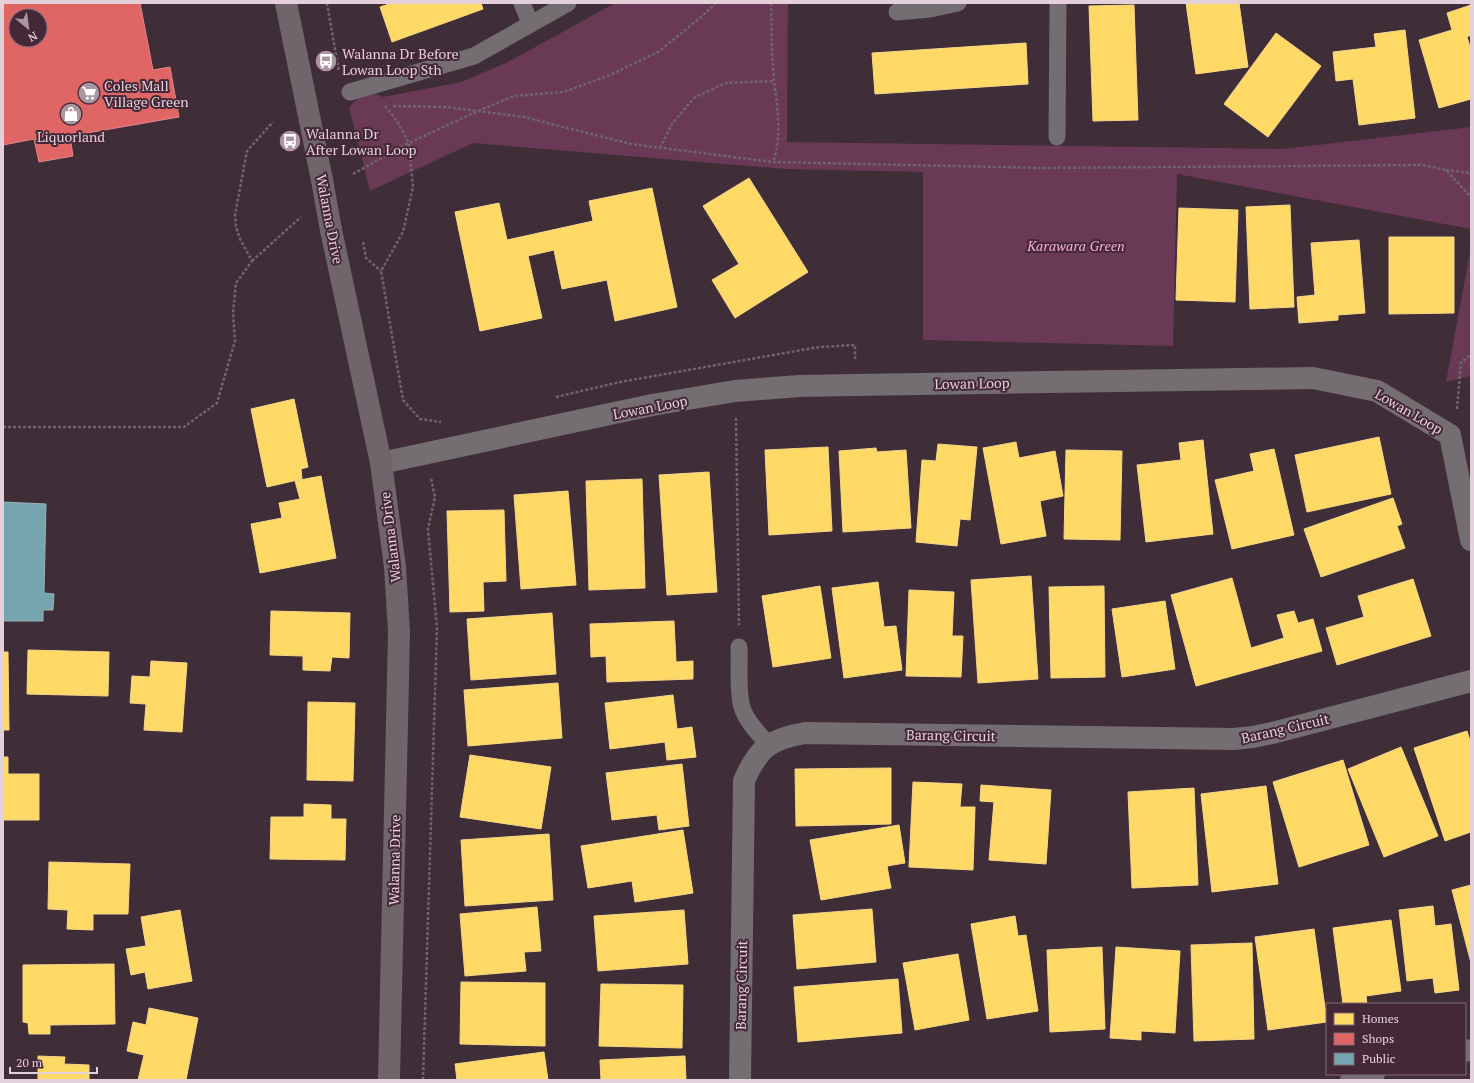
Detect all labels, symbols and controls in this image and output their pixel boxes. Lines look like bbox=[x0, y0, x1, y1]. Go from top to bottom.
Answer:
north arrow bbox=[8, 8, 48, 48]
text: N bbox=[25, 29, 40, 45]
place label: Walanna Dr Before Lowan Loop Sth bbox=[342, 44, 459, 79]
bus stop icon: Walanna Dr Before Lowan Loop Sth bbox=[313, 48, 339, 74]
place label: Coles Mall Village Green bbox=[104, 76, 189, 111]
supermarket icon: Coles Mall Village Green bbox=[76, 80, 102, 106]
shop icon: Liquorland bbox=[58, 101, 84, 127]
place label: Walanna Dr After Lowan Loop bbox=[306, 124, 417, 159]
place label: Liquorland bbox=[37, 127, 105, 146]
bus stop icon: Walanna Dr After Lowan Loop bbox=[277, 128, 303, 154]
street label: Walanna Drive bbox=[312, 173, 348, 265]
park label: Karawara Green bbox=[1026, 236, 1125, 255]
street label: Lowan Loop bbox=[934, 373, 1010, 393]
street label: Lowan Loop bbox=[1372, 384, 1446, 438]
street label: Lowan Loop bbox=[611, 390, 689, 424]
street label: Walanna Drive bbox=[375, 491, 405, 583]
street label: Barang Circuit bbox=[1239, 708, 1332, 747]
street label: Barang Circuit bbox=[906, 725, 997, 745]
street label: Walanna Drive bbox=[384, 814, 404, 906]
street label: Barang Circuit bbox=[731, 939, 751, 1030]
legend bbox=[1326, 1003, 1466, 1075]
text: Homes bbox=[1362, 1011, 1399, 1026]
text: Shops bbox=[1362, 1031, 1394, 1046]
scale bar bbox=[10, 1049, 97, 1075]
text: Public bbox=[1362, 1051, 1396, 1066]
text: 20 m bbox=[16, 1055, 43, 1070]

